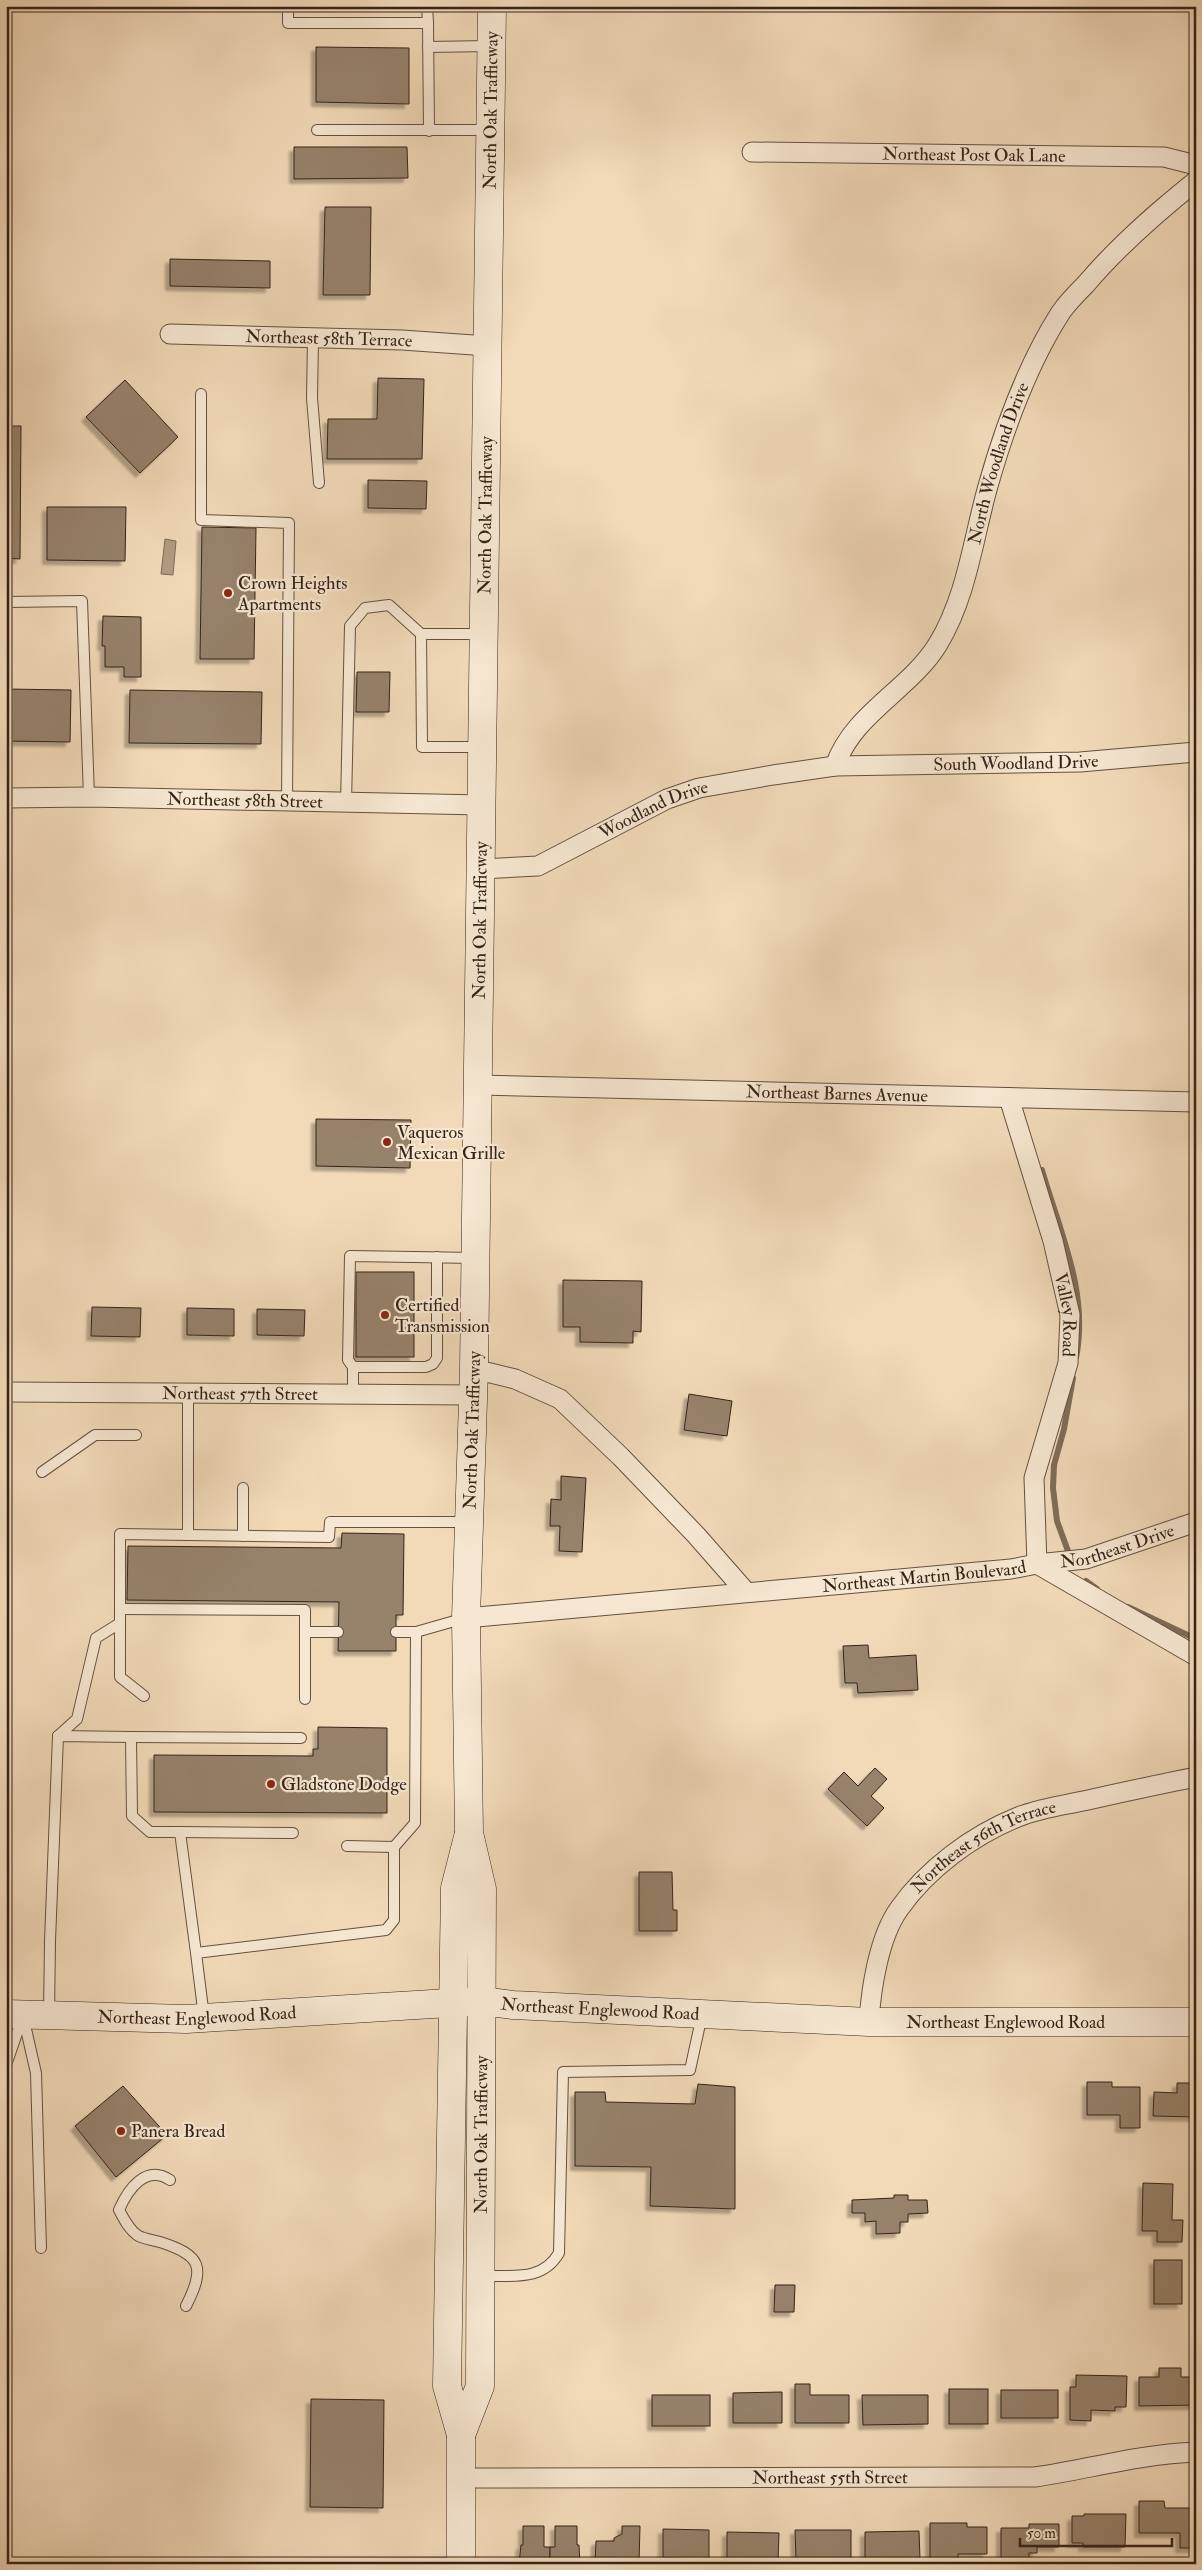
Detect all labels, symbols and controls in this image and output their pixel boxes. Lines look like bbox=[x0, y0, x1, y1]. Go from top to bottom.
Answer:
street label: North Oak Trafficway bbox=[479, 30, 504, 190]
street label: Northeast Post Oak Lane bbox=[882, 143, 1066, 168]
street label: Northeast 58th Terrace bbox=[245, 325, 414, 353]
street label: North Woodland Drive bbox=[963, 379, 1035, 547]
street label: North Oak Trafficway bbox=[473, 435, 498, 595]
place label: Crown Heights Apartments bbox=[237, 572, 347, 616]
marker: Crown Heights Apartments bbox=[222, 587, 234, 599]
street label: South Woodland Drive bbox=[933, 749, 1100, 776]
street label: Woodland Drive bbox=[594, 776, 710, 845]
street label: Northeast 58th Street bbox=[167, 788, 323, 814]
street label: North Oak Trafficway bbox=[468, 840, 493, 1000]
street label: Northeast Barnes Avenue bbox=[746, 1080, 929, 1108]
place label: Vaqueros Mexican Grille bbox=[397, 1121, 506, 1165]
marker: Vaqueros Mexican Grille bbox=[381, 1136, 393, 1148]
street label: Valley Road bbox=[1049, 1271, 1081, 1357]
place label: Certified Transmission bbox=[395, 1294, 490, 1338]
marker: Certified Transmission bbox=[379, 1309, 391, 1321]
street label: North Oak Trafficway bbox=[458, 1350, 486, 1510]
street label: Northeast 57th Street bbox=[162, 1382, 318, 1406]
street label: Northeast Drive bbox=[1059, 1519, 1178, 1574]
street label: Northeast Martin Boulevard bbox=[821, 1555, 1028, 1598]
place label: Gladstone Dodge bbox=[281, 1773, 407, 1796]
marker: Gladstone Dodge bbox=[265, 1778, 277, 1790]
street label: Northeast 56th Terrace bbox=[906, 1795, 1059, 1898]
street label: Northeast Englewood Road bbox=[499, 1993, 700, 2026]
street label: Northeast Englewood Road bbox=[97, 2001, 297, 2031]
street label: Northeast Englewood Road bbox=[906, 2011, 1105, 2034]
street label: North Oak Trafficway bbox=[470, 2054, 493, 2214]
place label: Panera Bread bbox=[131, 2120, 225, 2143]
marker: Panera Bread bbox=[115, 2125, 127, 2137]
street label: Northeast 55th Street bbox=[752, 2466, 908, 2489]
scale bar bbox=[1020, 2515, 1172, 2547]
text: 50 m bbox=[1027, 2524, 1056, 2543]

